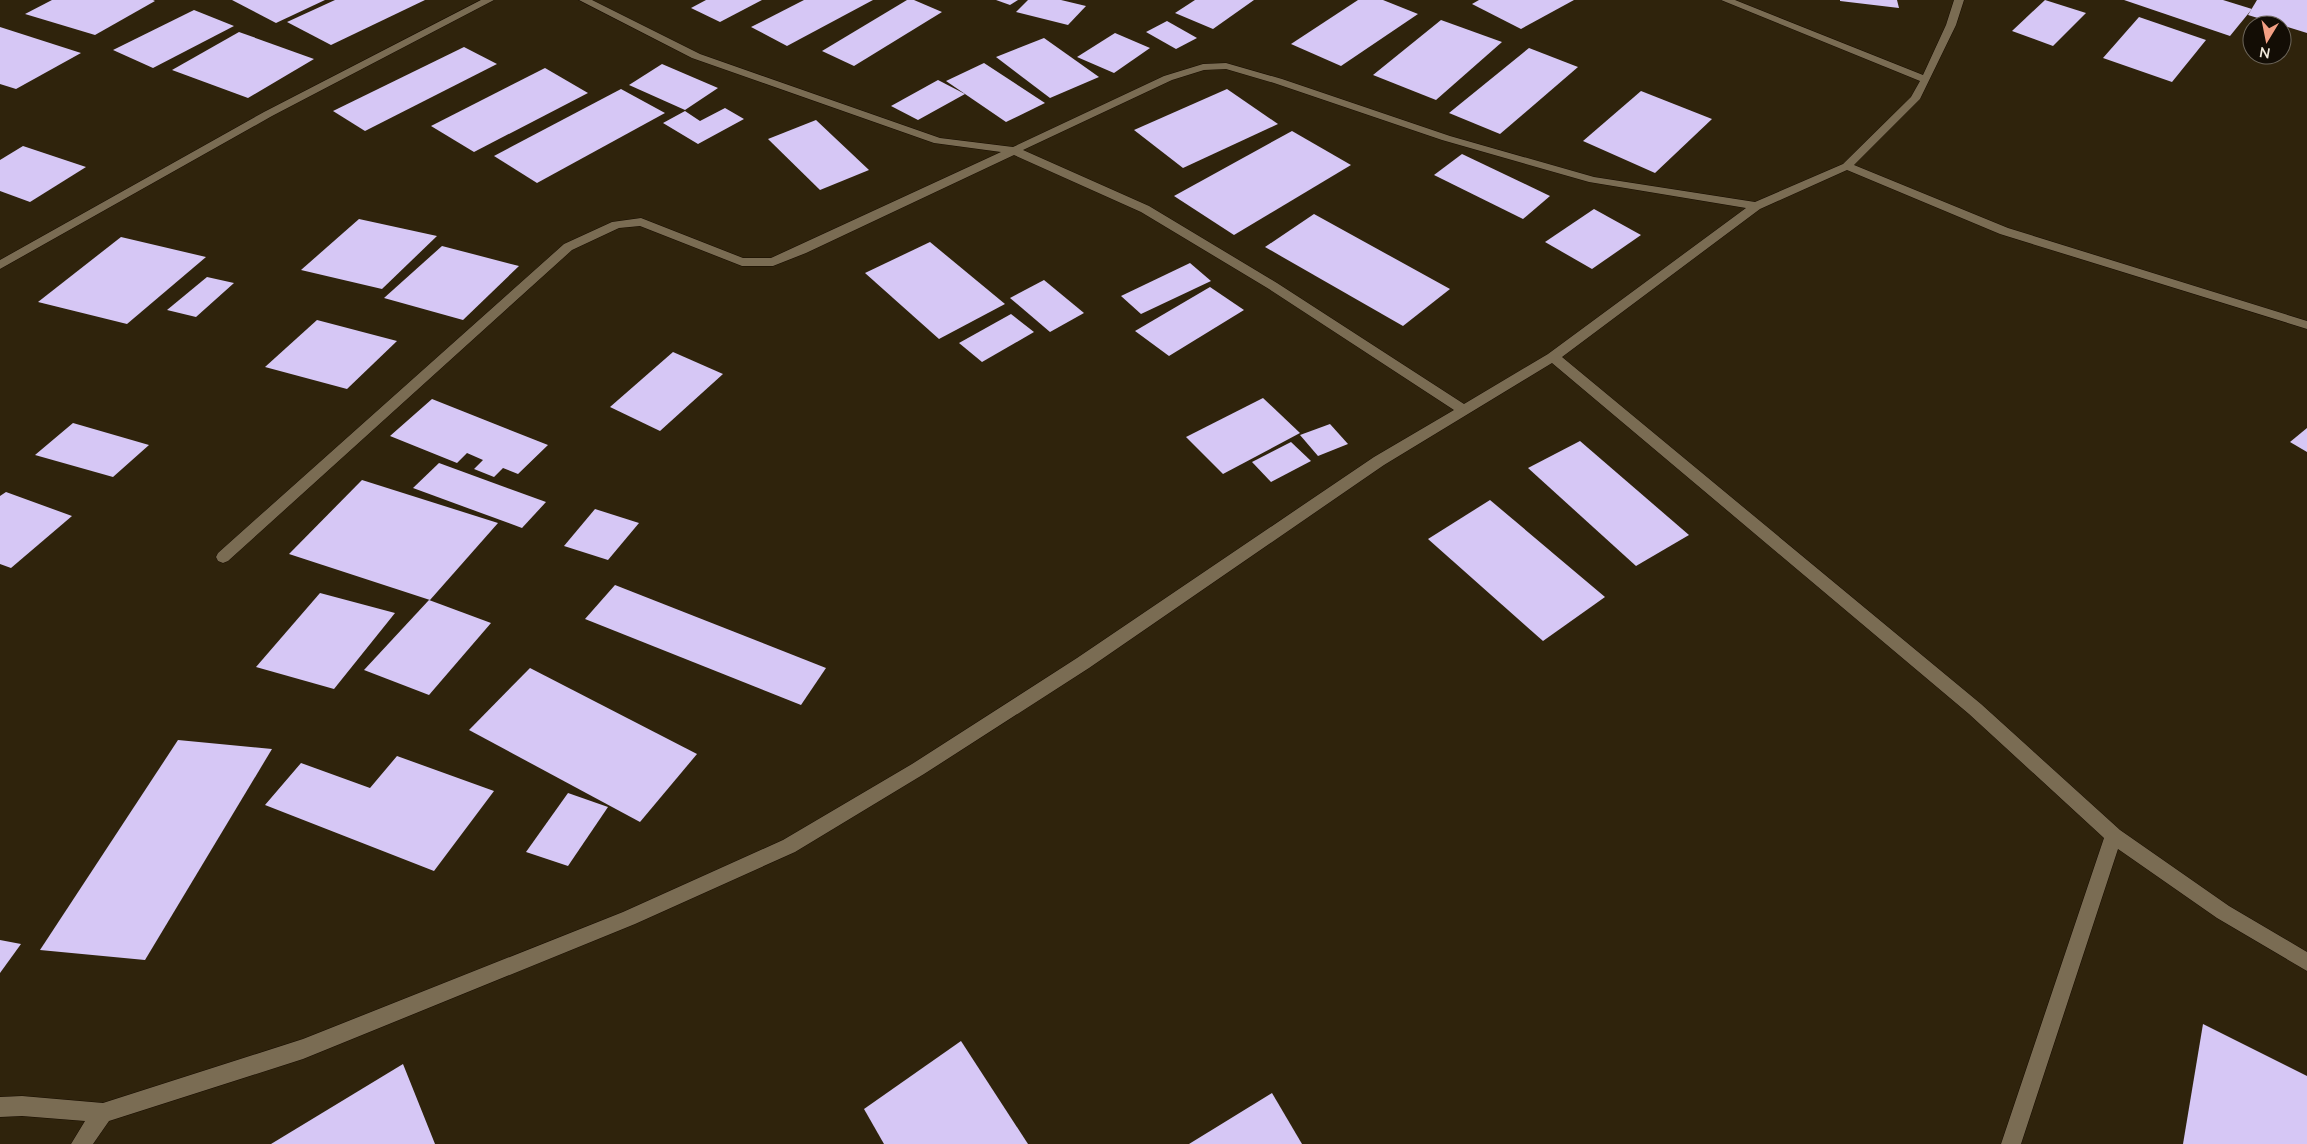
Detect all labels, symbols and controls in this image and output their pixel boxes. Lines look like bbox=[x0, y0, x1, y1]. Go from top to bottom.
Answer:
north arrow bbox=[2242, 15, 2292, 65]
text: N bbox=[2258, 44, 2271, 63]

